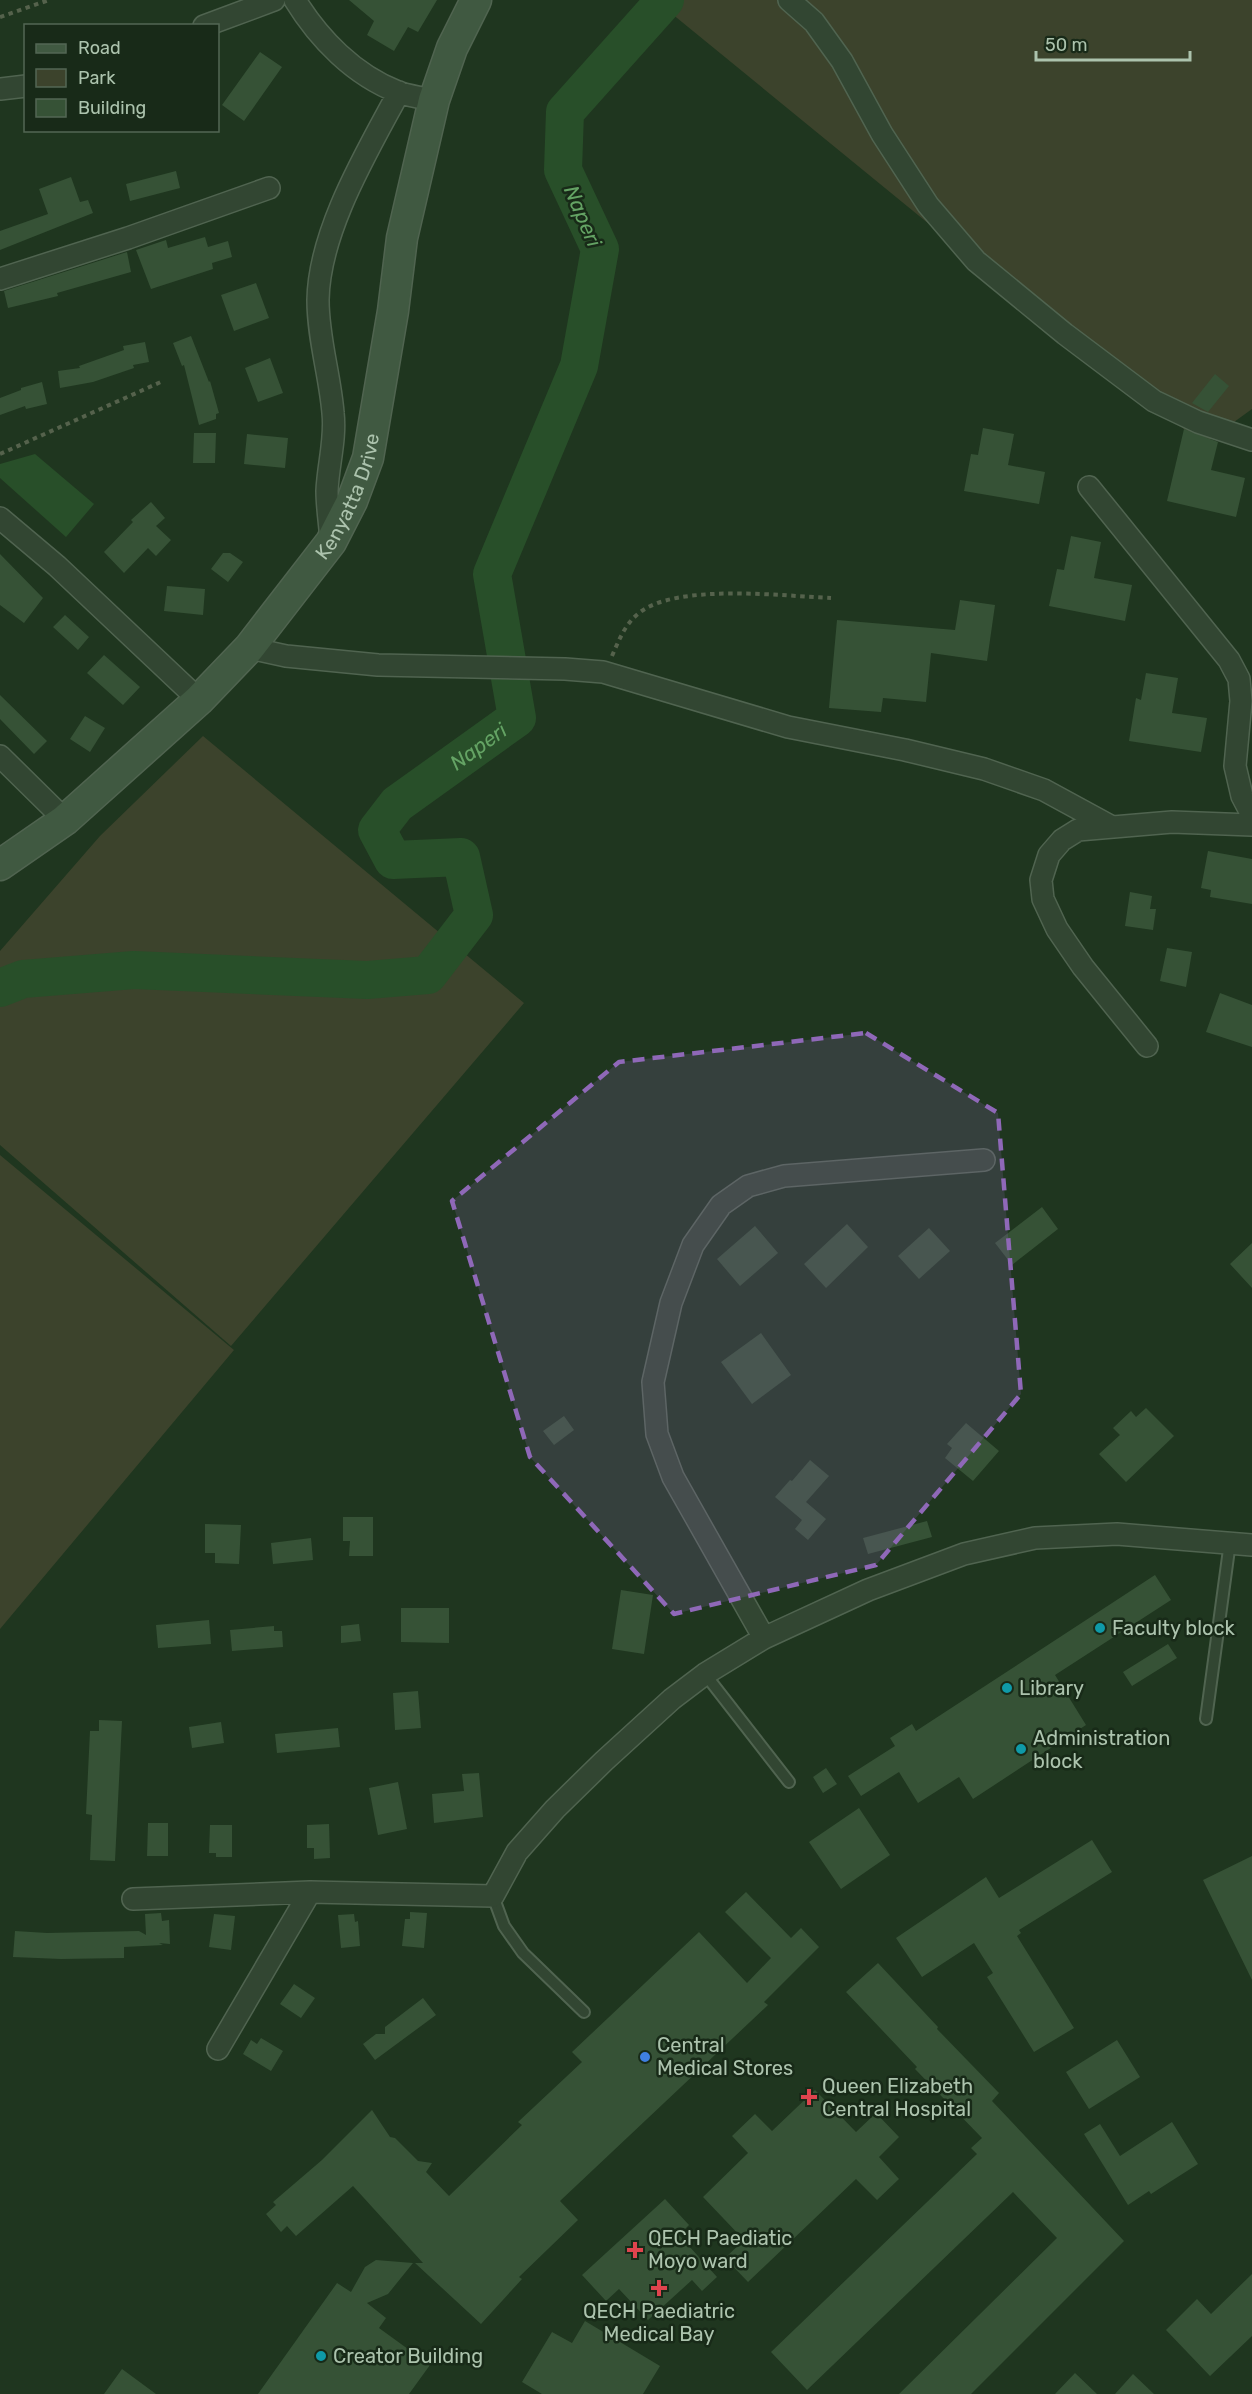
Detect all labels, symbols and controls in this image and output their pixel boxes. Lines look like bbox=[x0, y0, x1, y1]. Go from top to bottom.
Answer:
legend bbox=[24, 24, 219, 132]
scale bar bbox=[1036, 24, 1190, 62]
text: 50 m bbox=[1045, 34, 1088, 56]
text: Road bbox=[78, 37, 121, 59]
text: Park bbox=[78, 67, 116, 89]
text: Building bbox=[78, 97, 146, 119]
water label: Naperi bbox=[559, 182, 607, 251]
street label: Kenyatta Drive bbox=[310, 431, 384, 564]
water label: Naperi bbox=[445, 717, 512, 775]
place label: Faculty block bbox=[1112, 1616, 1236, 1640]
marker: Faculty block bbox=[1093, 1621, 1107, 1635]
place label: Library bbox=[1019, 1676, 1084, 1700]
marker: Library bbox=[1000, 1681, 1014, 1695]
place label: Administration block bbox=[1033, 1726, 1170, 1773]
marker: Administration block bbox=[1014, 1742, 1028, 1756]
place label: Central Medical Stores bbox=[657, 2033, 793, 2080]
marker: Central Medical Stores bbox=[638, 2050, 652, 2064]
place label: Queen Elizabeth Central Hospital bbox=[822, 2074, 973, 2121]
marker: Queen Elizabeth Central Hospital bbox=[800, 2088, 818, 2106]
place label: QECH Paediatic Moyo ward bbox=[648, 2226, 792, 2273]
marker: QECH Paediatic Moyo ward bbox=[626, 2241, 644, 2259]
marker: QECH Paediatric Medical Bay bbox=[650, 2279, 668, 2297]
place label: QECH Paediatric Medical Bay bbox=[583, 2299, 735, 2346]
place label: Creator Building bbox=[333, 2344, 483, 2368]
marker: Creator Building bbox=[314, 2349, 328, 2363]

